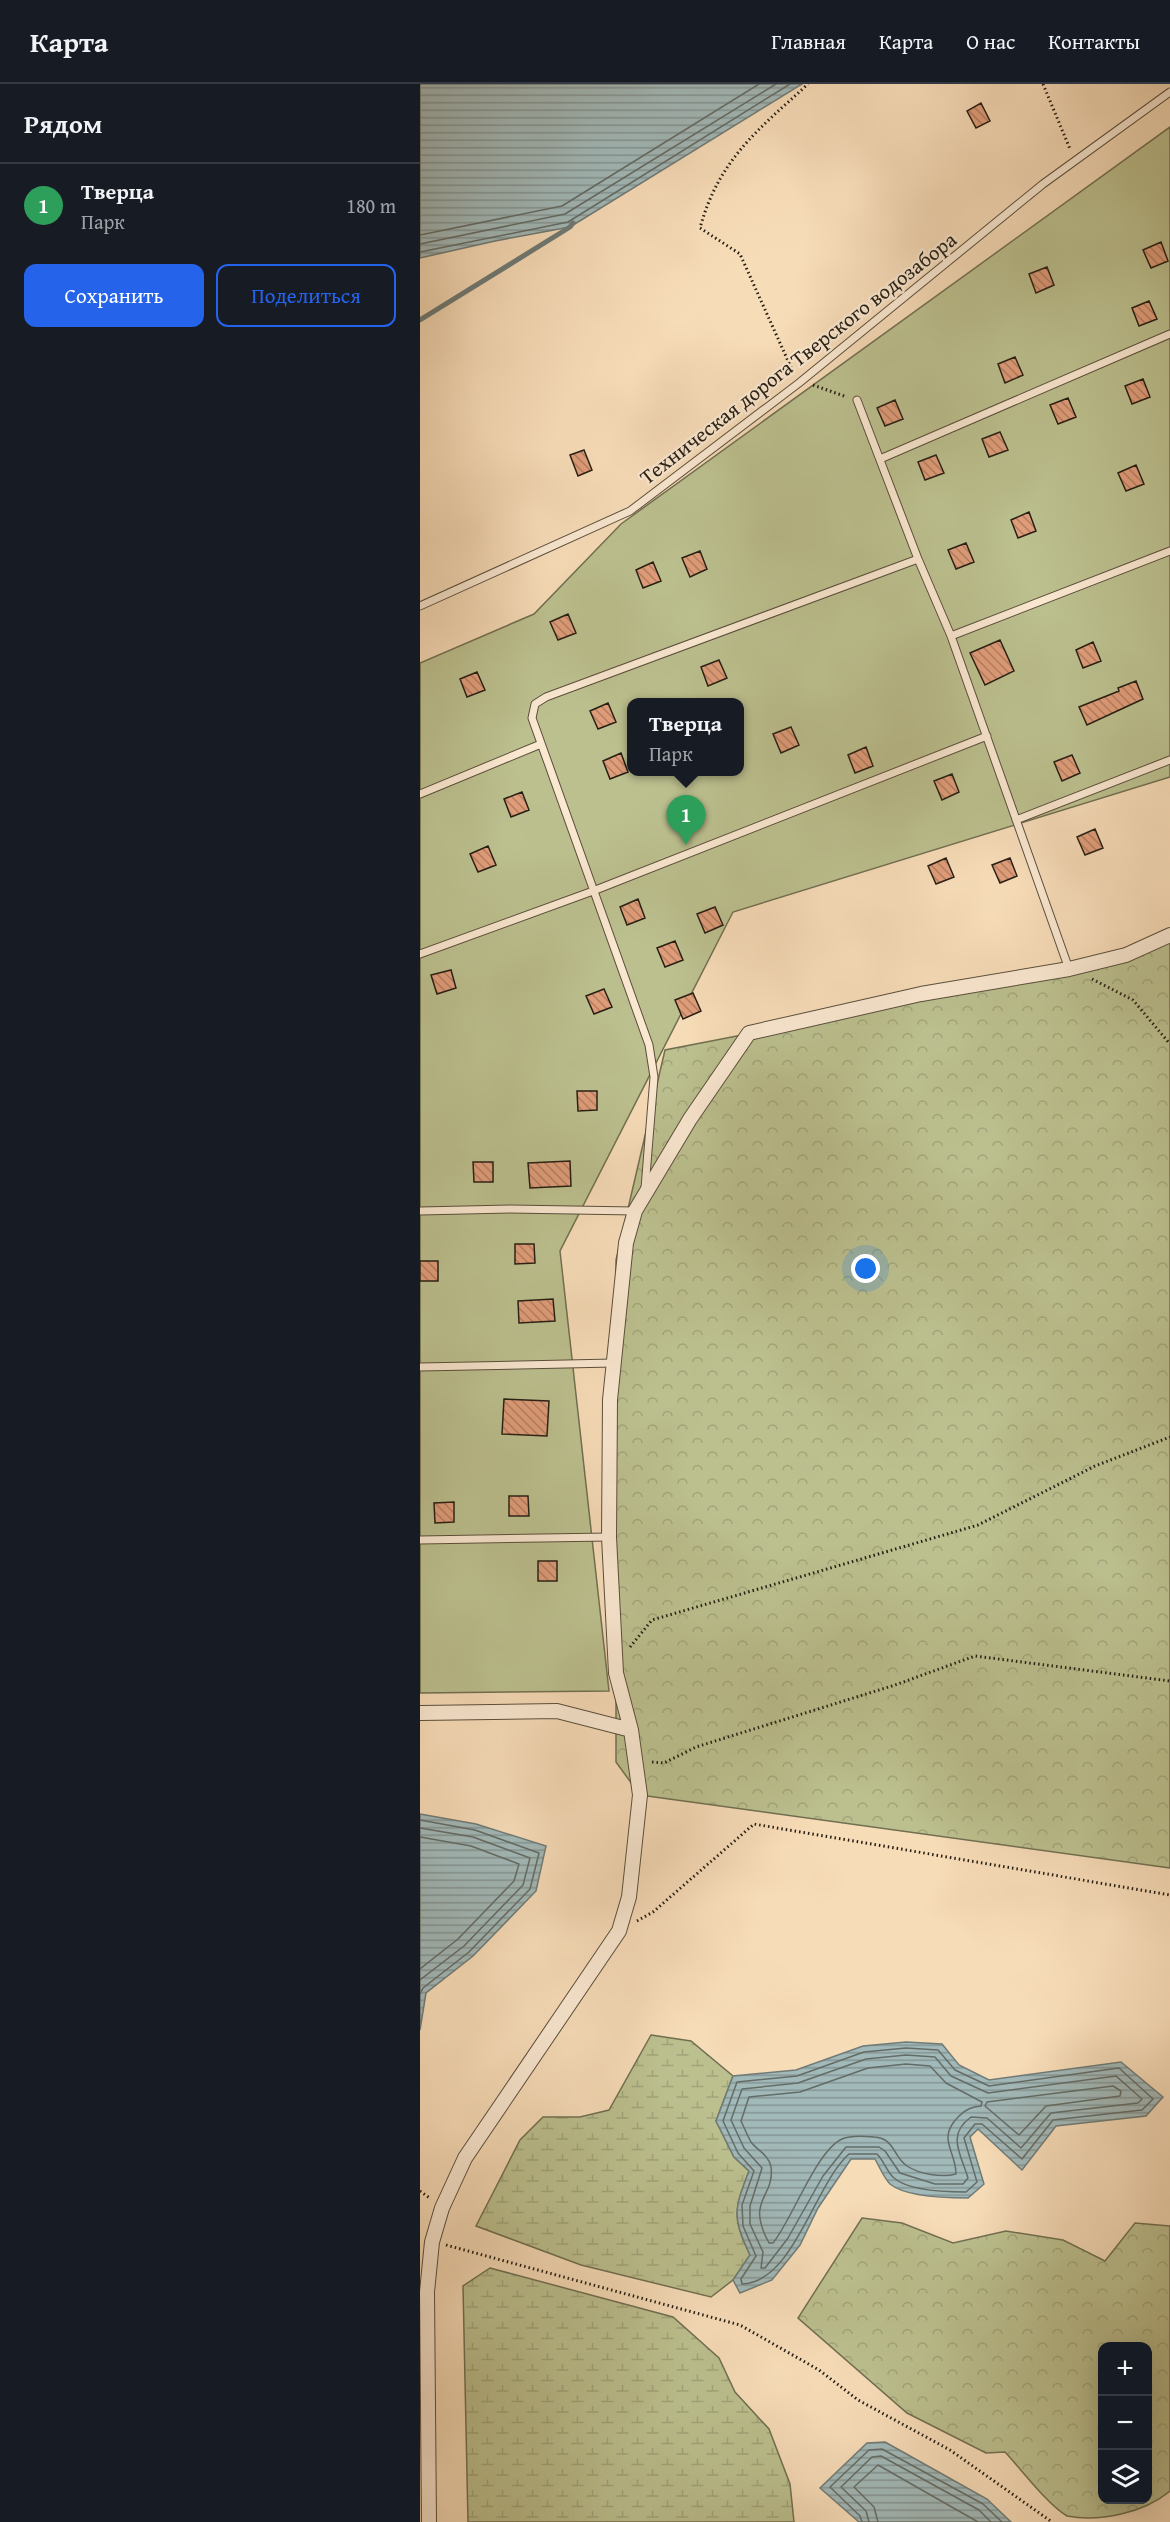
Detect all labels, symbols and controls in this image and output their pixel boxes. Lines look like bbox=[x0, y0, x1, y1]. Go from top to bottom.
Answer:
text: Карта bbox=[30, 21, 108, 62]
text: Главная bbox=[771, 26, 846, 57]
text: Карта bbox=[879, 26, 933, 57]
text: О нас bbox=[966, 26, 1015, 57]
text: Контакты bbox=[1048, 26, 1140, 57]
text: Рядом bbox=[24, 104, 102, 143]
text: Тверца bbox=[81, 175, 154, 207]
text: 1 bbox=[38, 191, 49, 220]
text: 180 m bbox=[346, 191, 396, 220]
text: Парк bbox=[81, 207, 125, 236]
street label: Техническая дорога Тверского водозабора bbox=[633, 224, 963, 492]
button: Сохранить bbox=[24, 264, 204, 327]
button: Поделиться bbox=[216, 264, 396, 327]
popup bbox=[627, 698, 744, 776]
text: Тверца bbox=[649, 707, 722, 739]
text: Парк bbox=[649, 739, 693, 768]
pin: 1 bbox=[666, 796, 706, 845]
your location bbox=[851, 1254, 880, 1283]
map controls bbox=[1098, 2342, 1152, 2504]
button: + bbox=[1098, 2342, 1152, 2396]
button: − bbox=[1098, 2396, 1152, 2450]
button: layers bbox=[1098, 2450, 1152, 2504]

